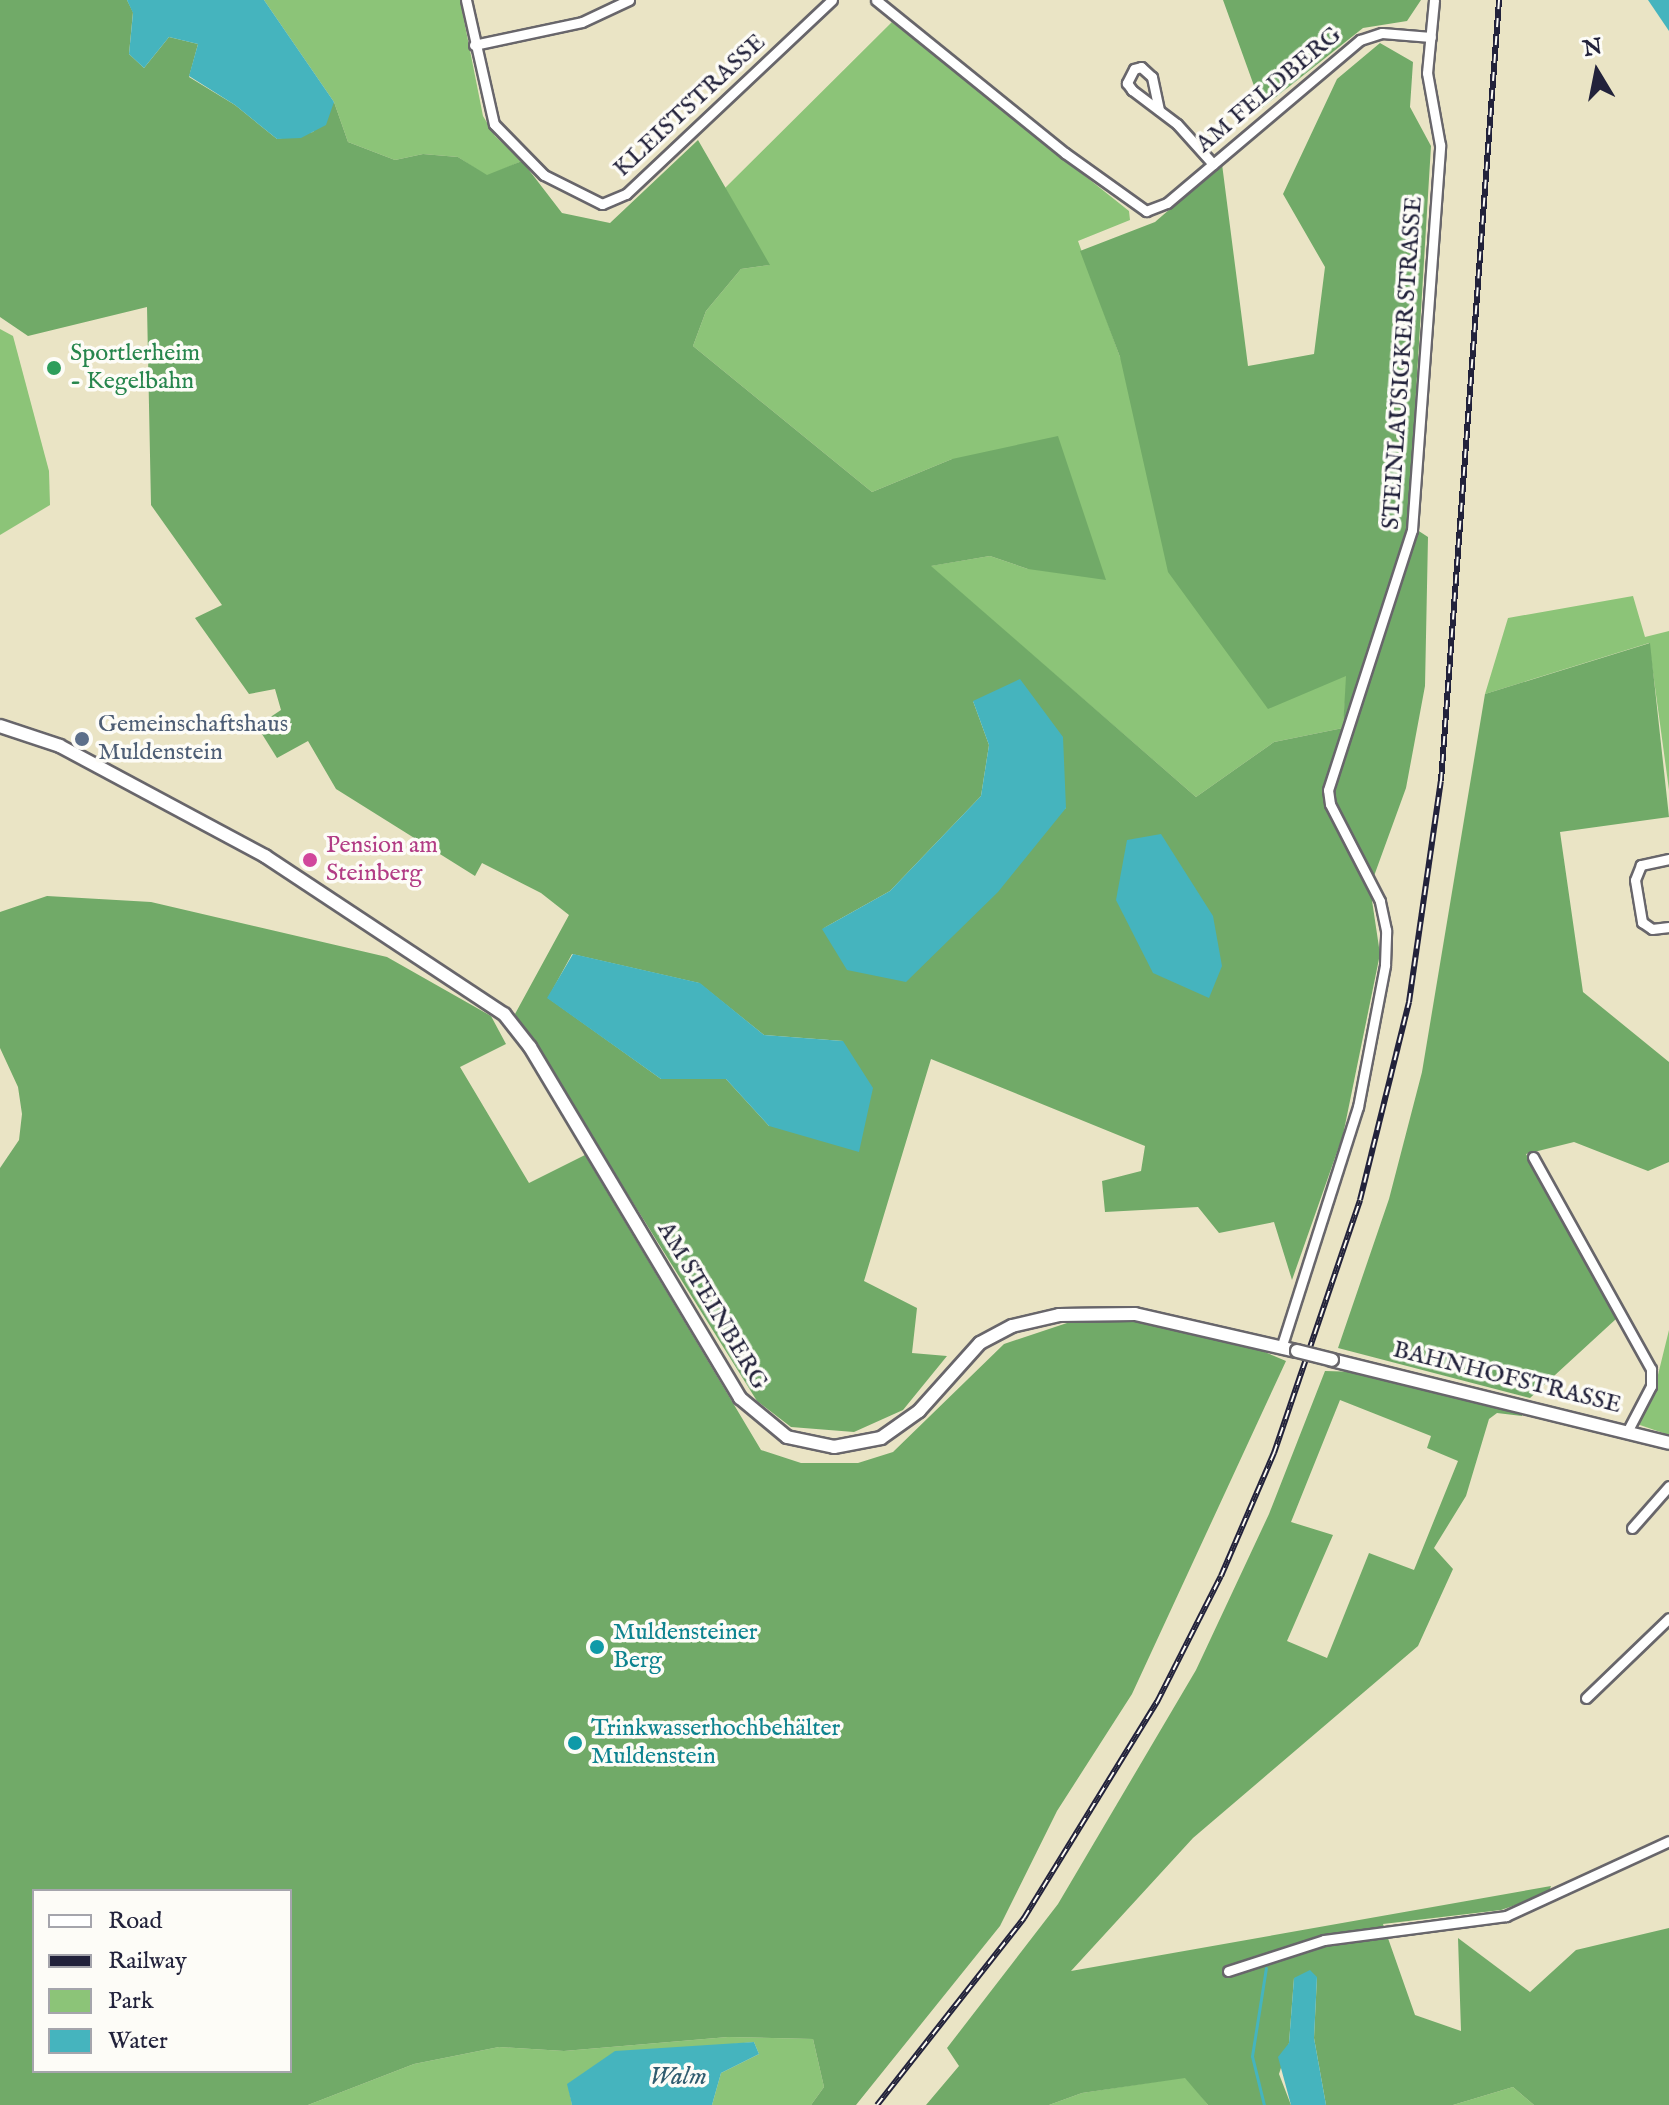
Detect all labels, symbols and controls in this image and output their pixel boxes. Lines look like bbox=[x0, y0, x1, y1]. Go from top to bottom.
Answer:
street label: AM FELDBERG bbox=[1190, 21, 1348, 159]
street label: KLEISTSTRASSE bbox=[608, 28, 772, 184]
north arrow bbox=[1557, 32, 1637, 112]
text: N bbox=[1581, 33, 1605, 64]
street label: STEINLAUSIGKER STRASSE bbox=[1377, 195, 1429, 531]
place label: Sportlerheim - Kegelbahn bbox=[70, 340, 200, 396]
marker: Sportlerheim - Kegelbahn bbox=[45, 359, 63, 377]
place label: Gemeinschaftshaus Muldenstein bbox=[98, 711, 288, 767]
marker: Gemeinschaftshaus Muldenstein bbox=[73, 730, 91, 748]
place label: Pension am Steinberg bbox=[326, 832, 438, 888]
marker: Pension am Steinberg bbox=[301, 851, 319, 869]
street label: AM STEINBERG bbox=[651, 1217, 773, 1395]
street label: BAHNHOFSTRASSE bbox=[1390, 1336, 1624, 1420]
place label: Muldensteiner Berg bbox=[613, 1619, 758, 1675]
marker: Muldensteiner Berg bbox=[588, 1638, 606, 1656]
place label: Trinkwasserhochbehälter Muldenstein bbox=[591, 1715, 840, 1771]
marker: Trinkwasserhochbehälter Muldenstein bbox=[566, 1734, 584, 1752]
legend bbox=[32, 1889, 292, 2073]
text: Road bbox=[108, 1906, 162, 1937]
text: Railway bbox=[108, 1946, 187, 1977]
text: Park bbox=[108, 1986, 154, 2017]
text: Water bbox=[108, 2026, 168, 2057]
water label: Walm bbox=[649, 2061, 707, 2093]

